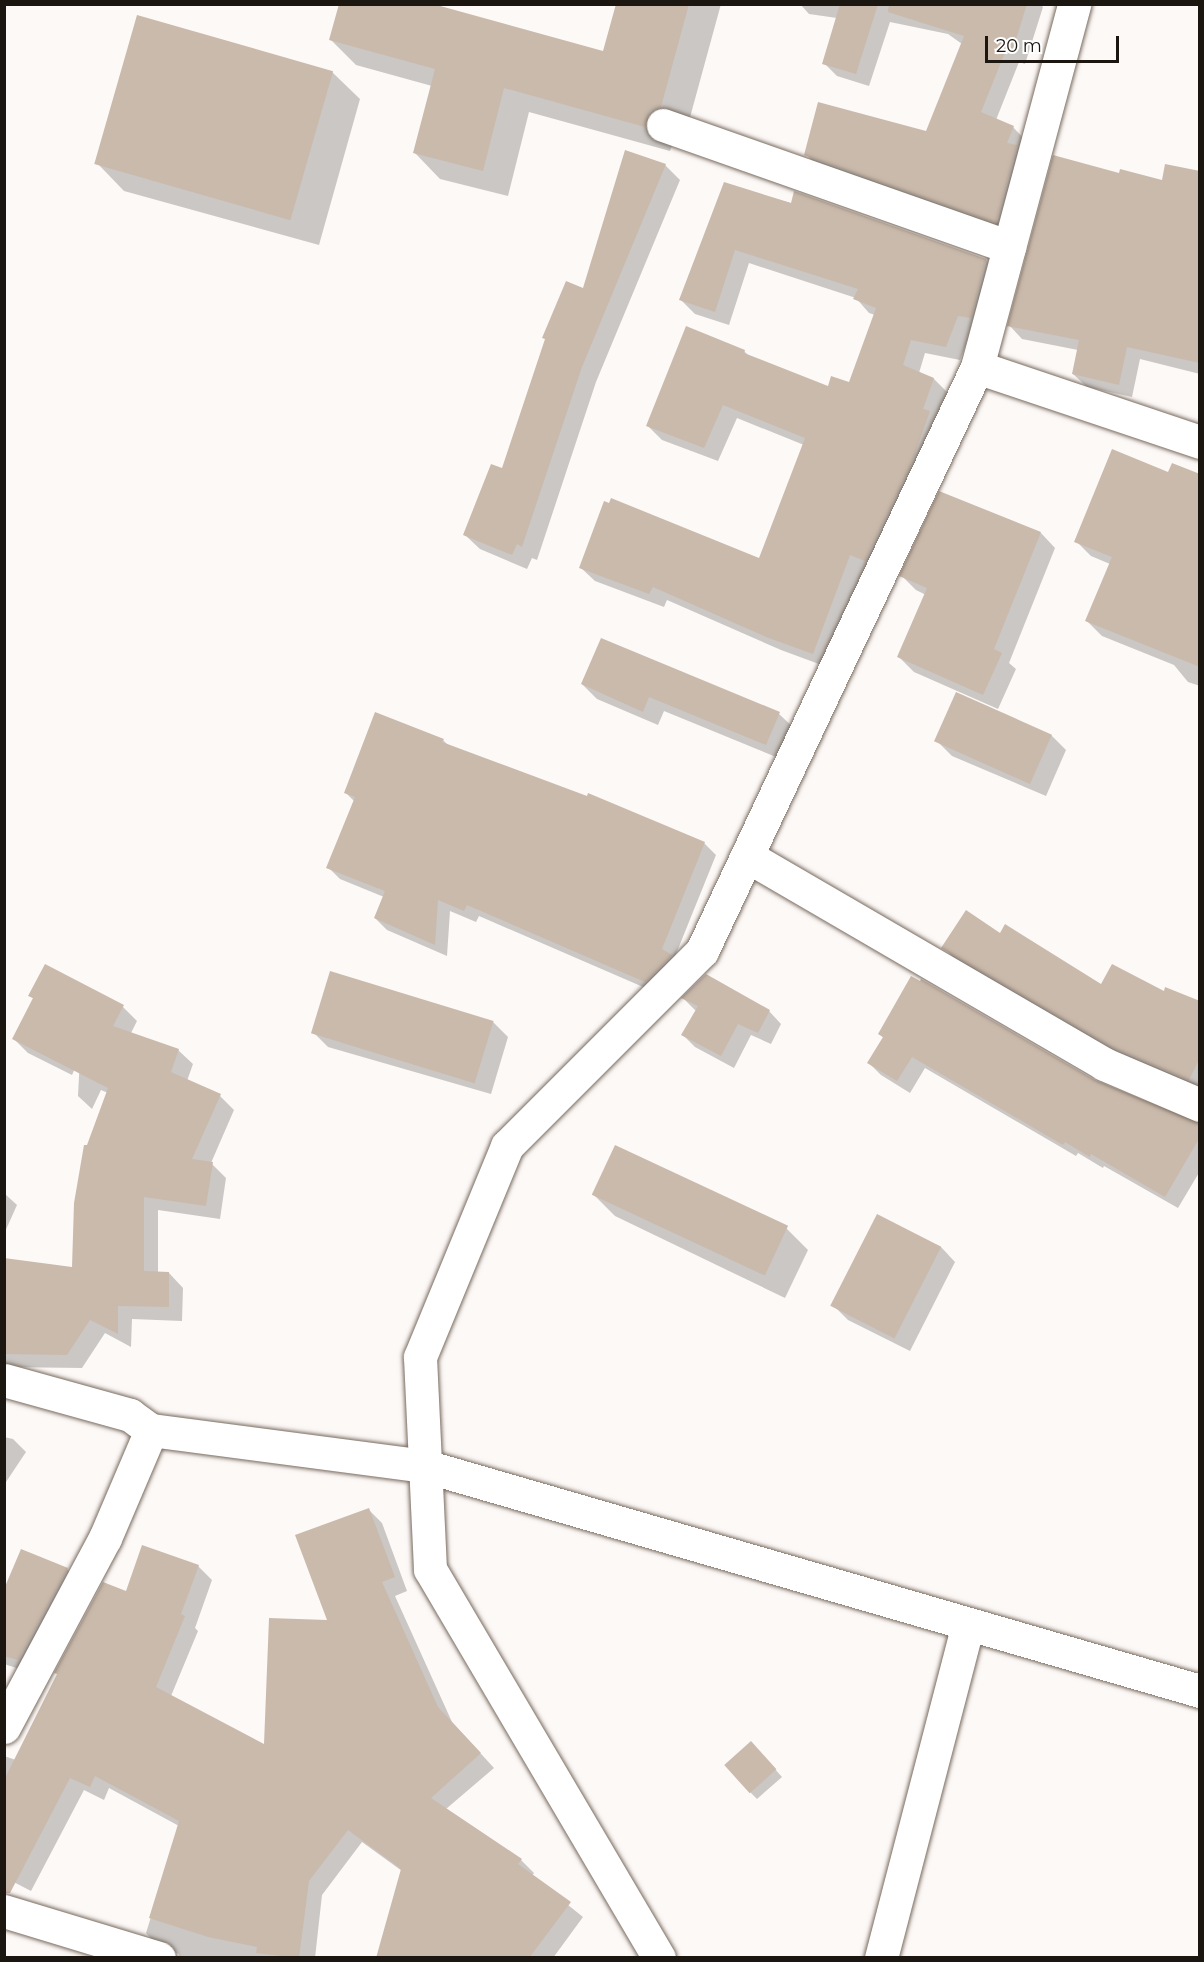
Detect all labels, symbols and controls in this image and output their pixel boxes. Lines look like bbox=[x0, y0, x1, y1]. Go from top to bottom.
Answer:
scale bar bbox=[988, 24, 1122, 62]
text: 20 m bbox=[996, 35, 1042, 57]

